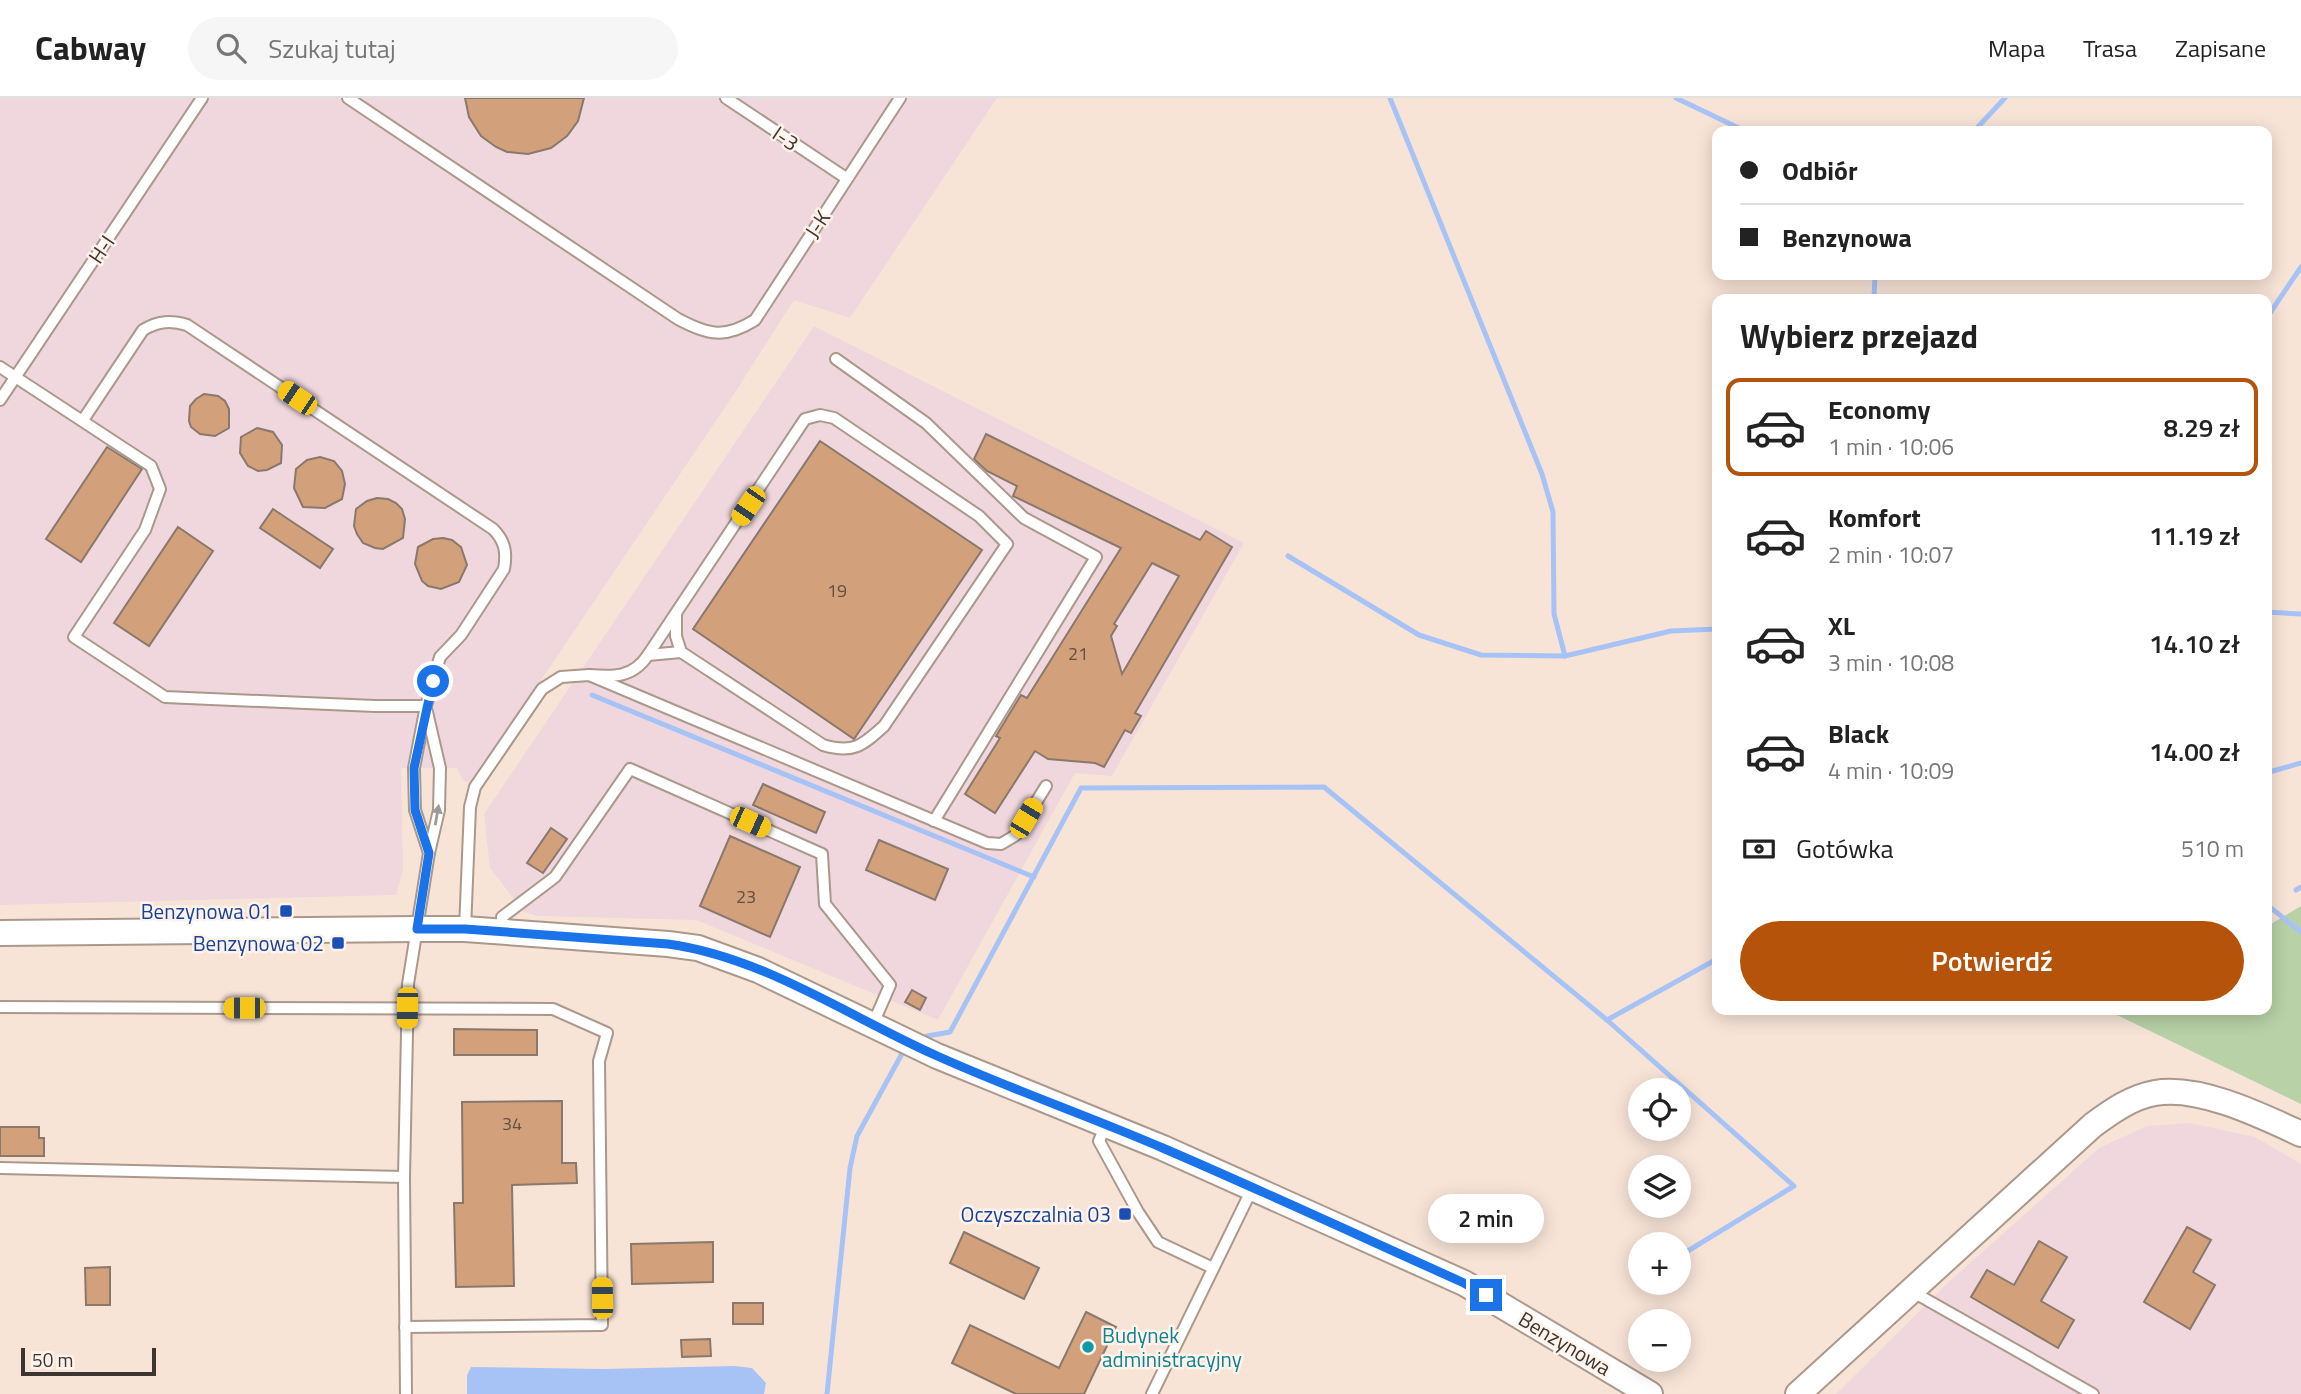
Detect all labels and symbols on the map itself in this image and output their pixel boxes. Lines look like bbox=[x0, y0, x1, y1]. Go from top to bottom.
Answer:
street label: I-3 bbox=[766, 117, 806, 159]
street label: J-K bbox=[796, 204, 838, 244]
street label: H-I bbox=[80, 228, 122, 270]
car bbox=[274, 378, 321, 418]
car bbox=[728, 483, 769, 529]
house number: 19 bbox=[827, 577, 847, 604]
house number: 21 bbox=[1068, 640, 1088, 667]
route start bbox=[417, 665, 449, 697]
car bbox=[1007, 795, 1046, 841]
one-way arrow bbox=[432, 804, 443, 826]
car bbox=[727, 804, 774, 840]
house number: 23 bbox=[736, 883, 756, 910]
place label: Benzynowa 01 bbox=[141, 895, 272, 927]
marker: Benzynowa 01 bbox=[278, 903, 294, 919]
place label: Benzynowa 02 bbox=[193, 927, 324, 959]
marker: Benzynowa 02 bbox=[330, 935, 346, 951]
car bbox=[397, 987, 418, 1029]
car bbox=[224, 998, 266, 1019]
house number: 34 bbox=[502, 1110, 522, 1137]
callout: 2 min bbox=[1428, 1194, 1544, 1242]
place label: Oczyszczalnia 03 bbox=[961, 1198, 1111, 1230]
marker: Oczyszczalnia 03 bbox=[1117, 1206, 1133, 1222]
car bbox=[592, 1277, 613, 1319]
route end bbox=[1470, 1279, 1502, 1311]
street label: Benzynowa bbox=[1513, 1303, 1618, 1384]
place label: Budynek administracyjny bbox=[1102, 1319, 1242, 1375]
marker: Budynek administracyjny bbox=[1080, 1339, 1096, 1355]
scale bar bbox=[21, 1345, 156, 1377]

